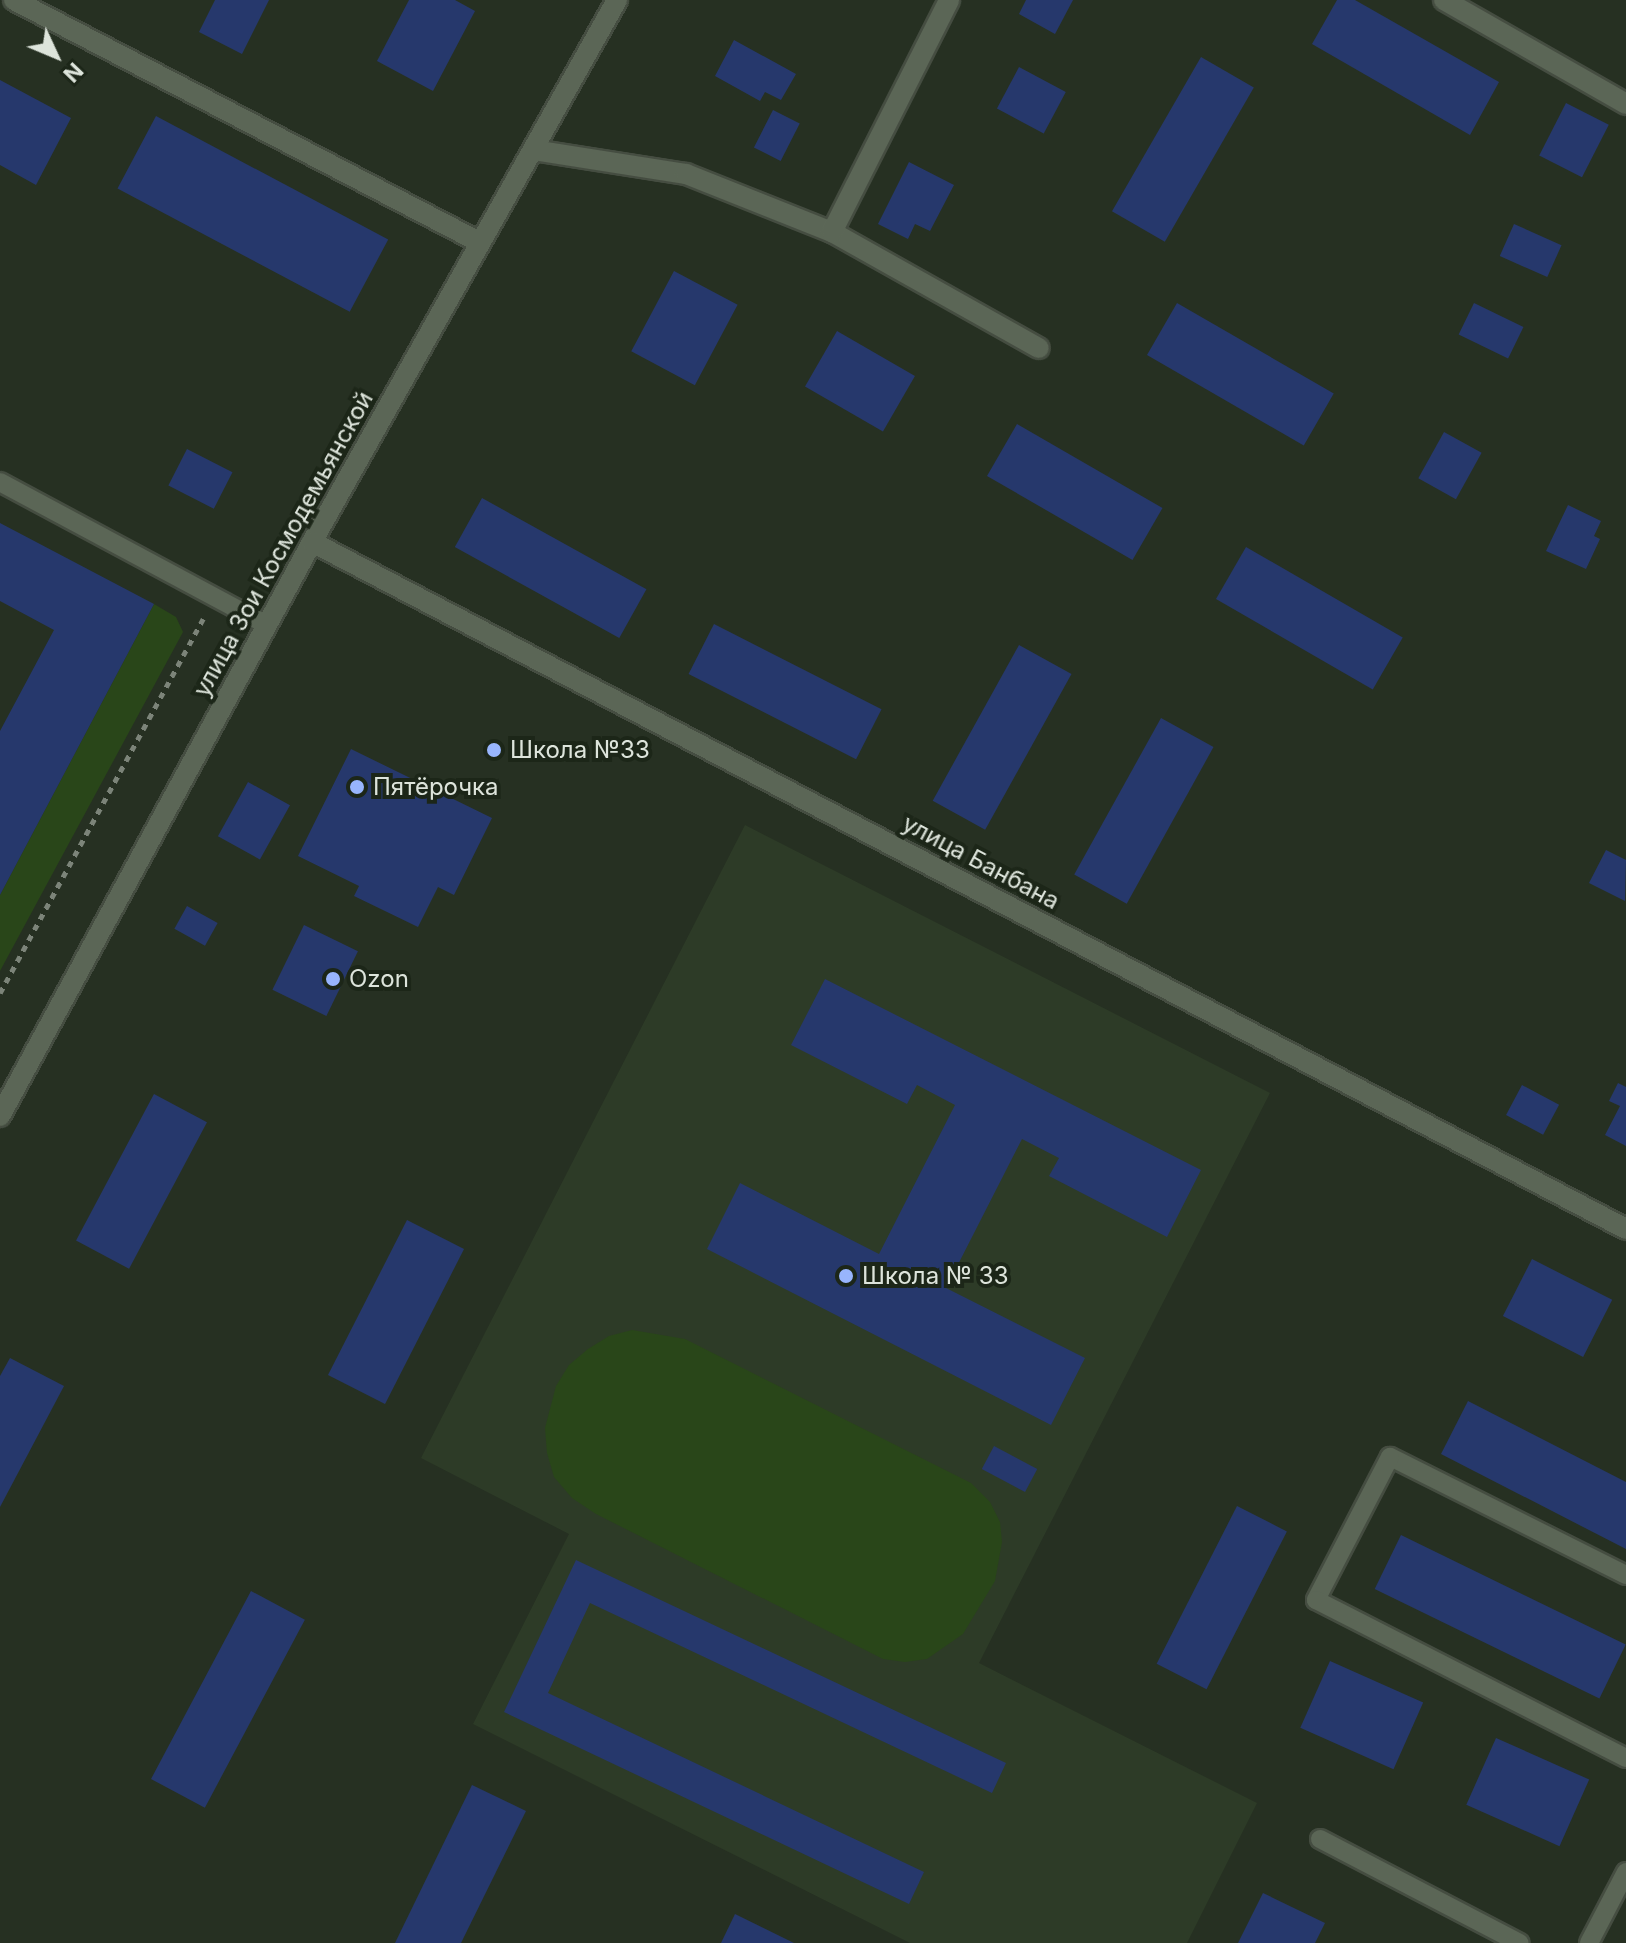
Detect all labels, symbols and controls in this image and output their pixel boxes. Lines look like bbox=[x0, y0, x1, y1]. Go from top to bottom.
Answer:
north arrow bbox=[16, 16, 96, 96]
text: N bbox=[58, 58, 88, 88]
street label: улица Зои Космодемьянской bbox=[187, 386, 379, 702]
place label: Школа №33 bbox=[510, 736, 650, 764]
marker: Школа №33 bbox=[485, 741, 503, 759]
place label: Пятёрочка bbox=[373, 773, 499, 801]
marker: Пятёрочка bbox=[348, 778, 366, 796]
street label: улица Банбана bbox=[898, 809, 1064, 915]
place label: Ozon bbox=[349, 965, 409, 993]
marker: Ozon bbox=[324, 970, 342, 988]
place label: Школа № 33 bbox=[862, 1262, 1008, 1290]
marker: Школа № 33 bbox=[837, 1267, 855, 1285]

